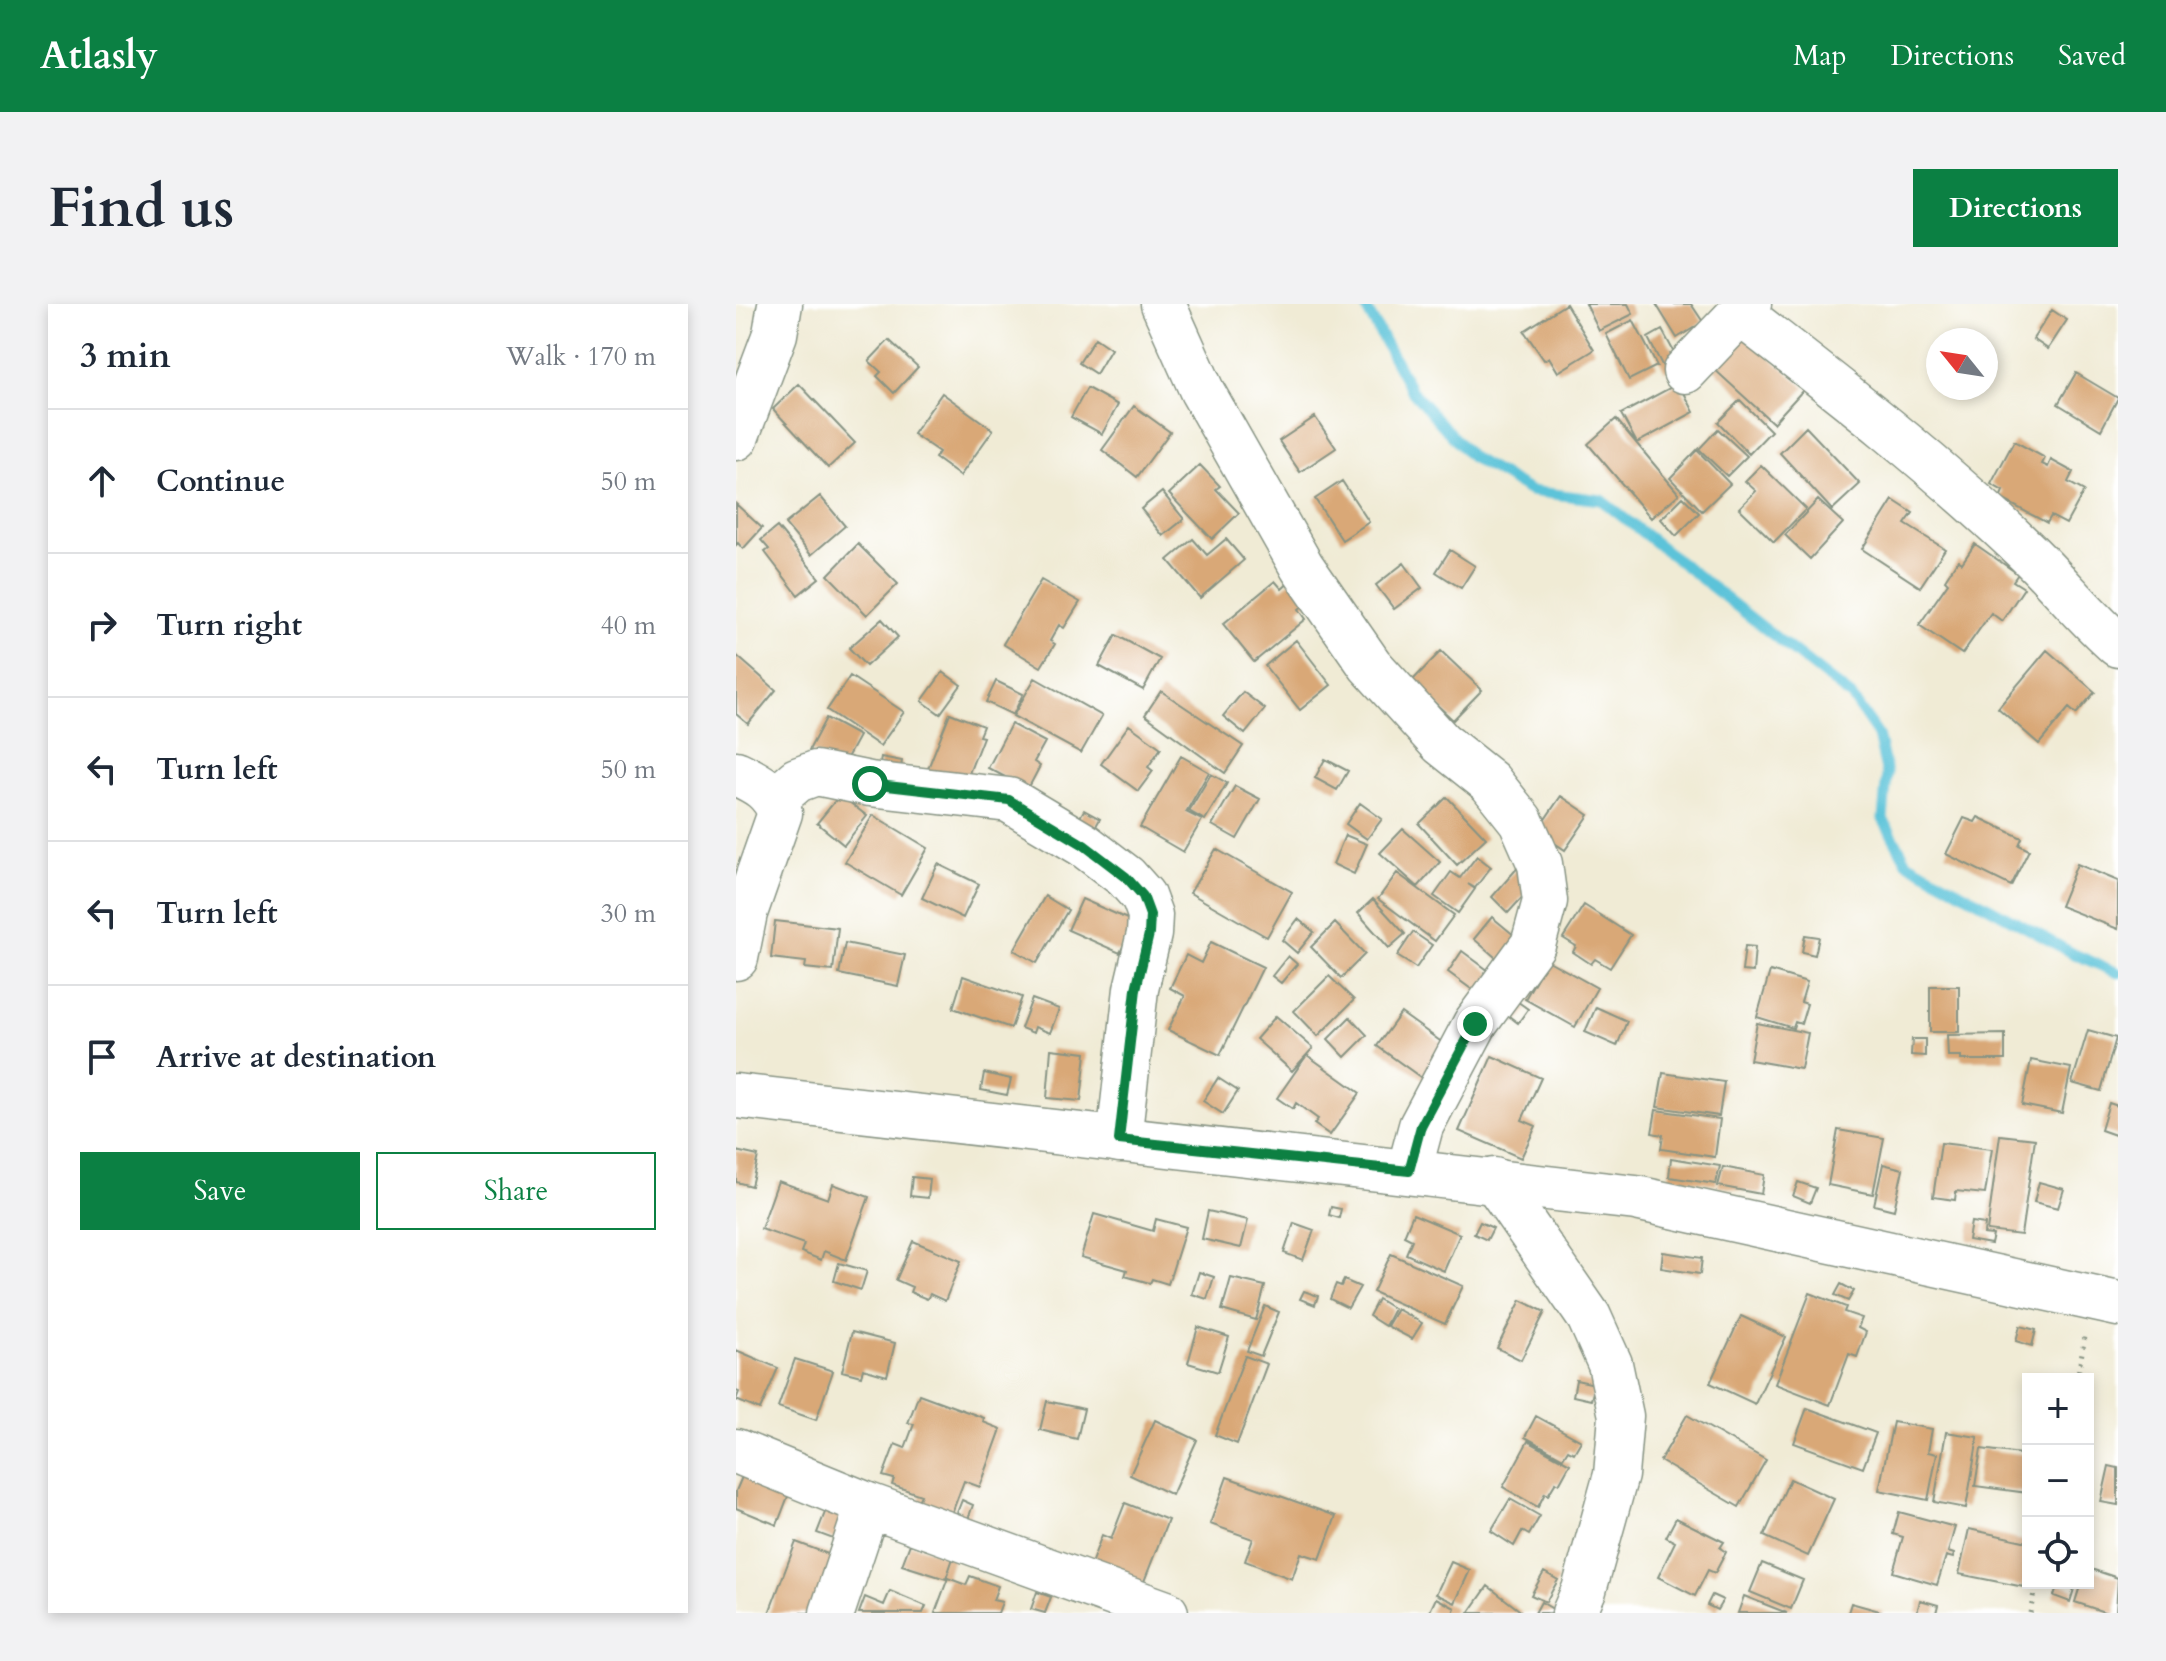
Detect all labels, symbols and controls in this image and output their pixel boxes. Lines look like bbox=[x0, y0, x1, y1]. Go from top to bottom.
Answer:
text: Atlasly bbox=[40, 30, 158, 82]
text: Map bbox=[1793, 37, 1847, 75]
text: Directions bbox=[1891, 37, 2014, 75]
text: Saved bbox=[2058, 37, 2126, 75]
button: Directions bbox=[1913, 169, 2118, 247]
text: Find us bbox=[48, 171, 234, 246]
north arrow bbox=[1926, 328, 1998, 400]
text: 3 min bbox=[80, 333, 171, 379]
text: Walk · 170 m bbox=[506, 339, 656, 374]
icon: ahead bbox=[80, 459, 124, 503]
text: Continue bbox=[156, 461, 285, 502]
text: 50 m bbox=[600, 464, 656, 499]
icon: right bbox=[80, 603, 124, 647]
text: Turn right bbox=[156, 605, 302, 646]
text: 40 m bbox=[600, 608, 656, 643]
icon: left bbox=[80, 747, 124, 791]
text: Turn left bbox=[156, 749, 278, 790]
text: 50 m bbox=[600, 752, 656, 787]
route start bbox=[852, 766, 888, 802]
icon: left bbox=[80, 891, 124, 935]
text: Turn left bbox=[156, 893, 278, 934]
text: 30 m bbox=[600, 896, 656, 931]
route end bbox=[1457, 1006, 1493, 1042]
icon: arrive bbox=[80, 1035, 124, 1079]
text: Arrive at destination bbox=[156, 1037, 436, 1078]
button: Save bbox=[80, 1152, 360, 1230]
button: Share bbox=[376, 1152, 656, 1230]
map controls bbox=[2022, 1373, 2094, 1589]
button: + bbox=[2022, 1373, 2094, 1445]
button: − bbox=[2022, 1445, 2094, 1517]
button: locate bbox=[2022, 1517, 2094, 1589]

